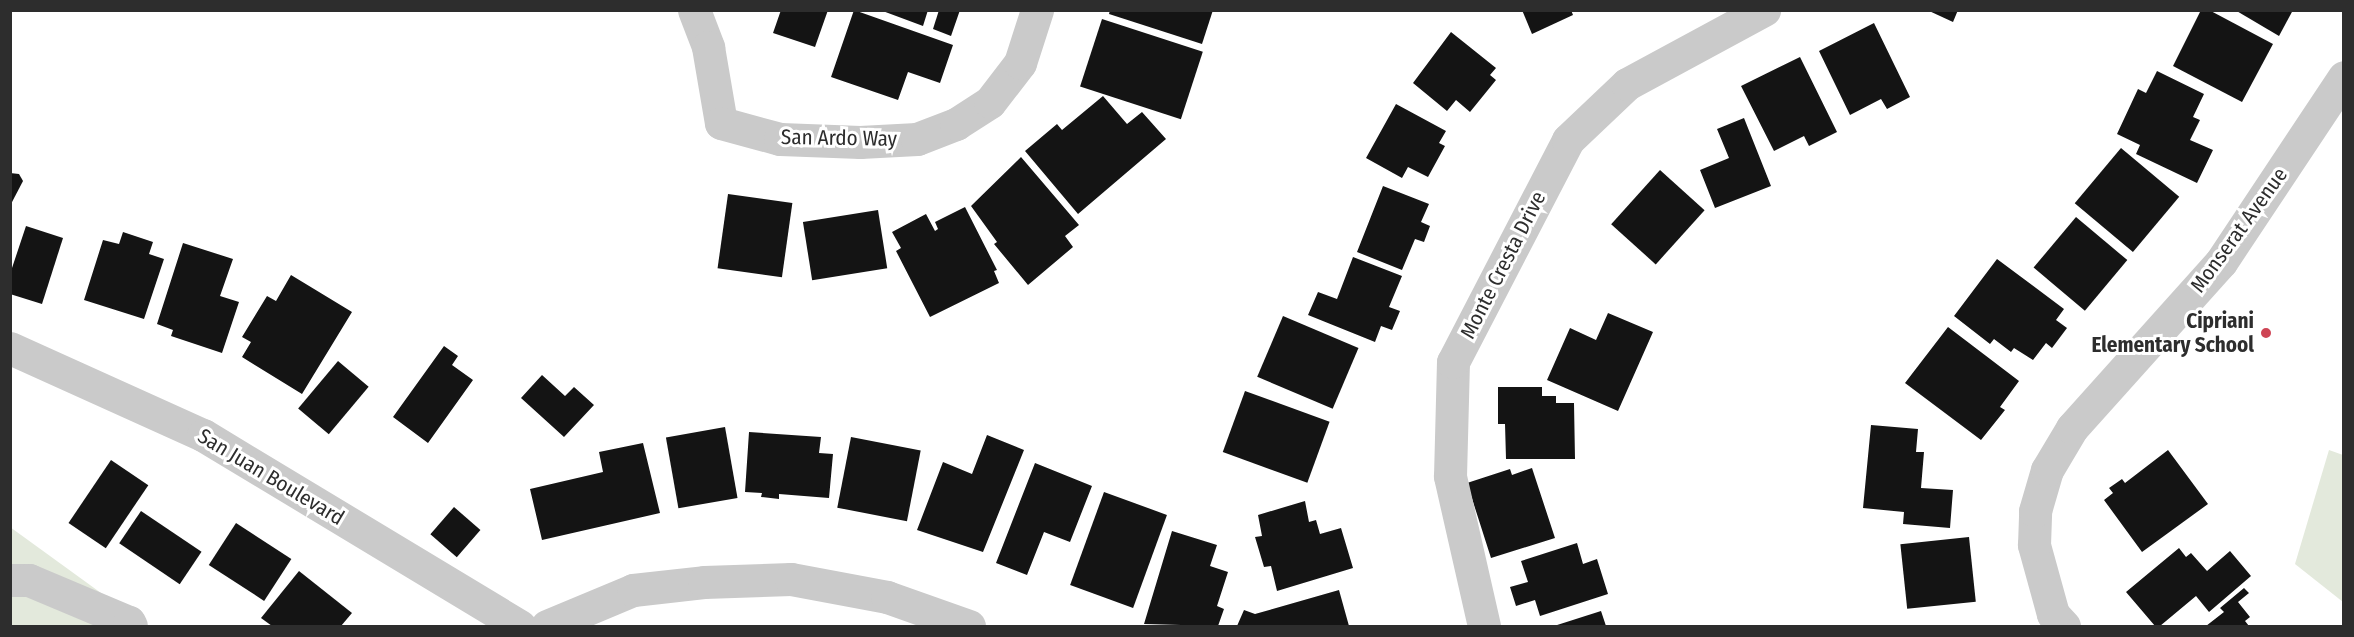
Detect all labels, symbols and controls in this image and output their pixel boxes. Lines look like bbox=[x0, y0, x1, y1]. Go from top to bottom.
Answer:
street label: San Ardo Way bbox=[781, 124, 897, 152]
street label: Monserat Avenue bbox=[2185, 163, 2293, 297]
street label: Monte Cresta Drive bbox=[1455, 187, 1551, 343]
place label: Cipriani Elementary School bbox=[2091, 308, 2254, 358]
marker: Cipriani Elementary School bbox=[2259, 326, 2273, 340]
street label: San Juan Boulevard bbox=[193, 423, 349, 531]

